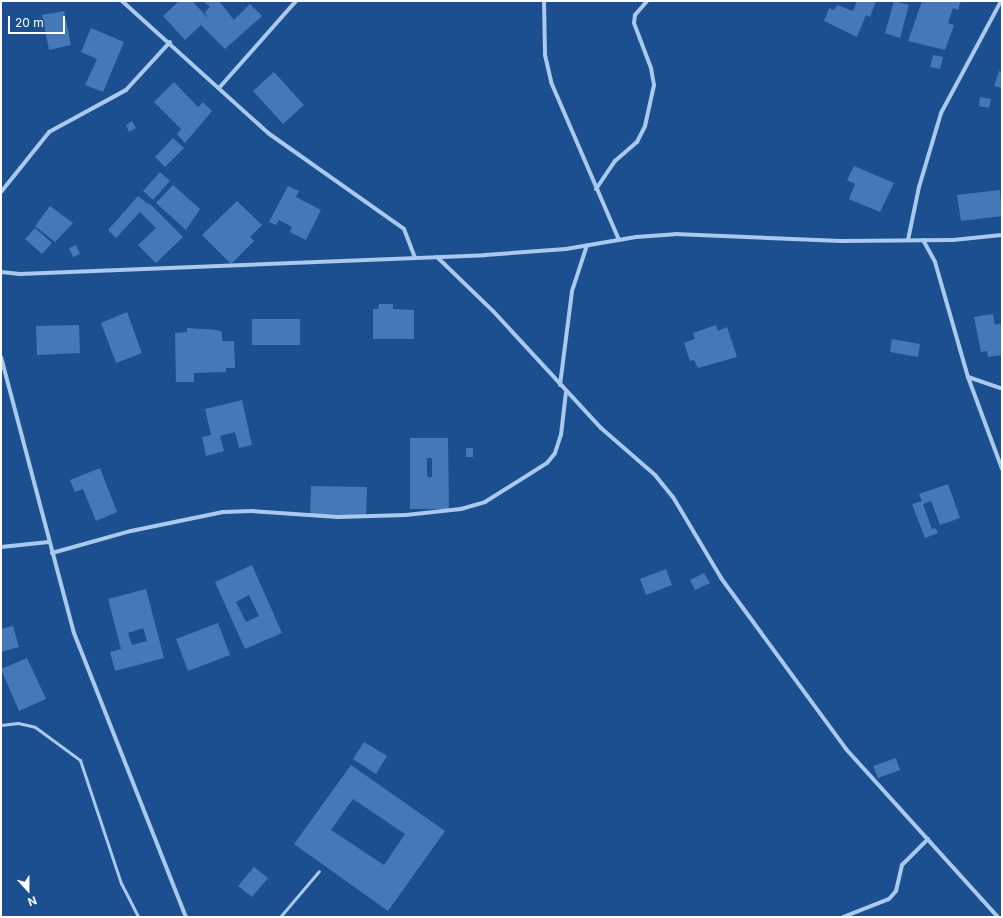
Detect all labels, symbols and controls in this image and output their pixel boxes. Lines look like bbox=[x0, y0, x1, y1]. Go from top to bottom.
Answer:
scale bar bbox=[10, 8, 67, 34]
text: 20 m bbox=[15, 15, 44, 30]
north arrow bbox=[8, 870, 48, 910]
text: N bbox=[26, 893, 39, 909]

